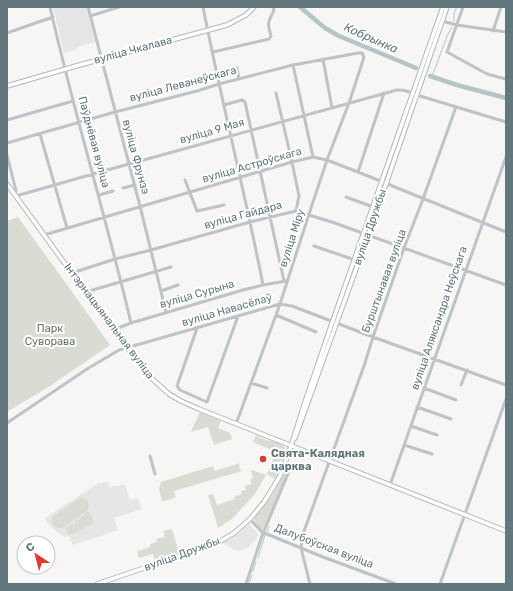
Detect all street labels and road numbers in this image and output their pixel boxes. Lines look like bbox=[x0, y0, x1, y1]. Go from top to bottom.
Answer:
street label: вуліца Чкалава bbox=[93, 33, 173, 67]
street label: вуліца Леванеўскага bbox=[128, 63, 238, 105]
street label: Паўднёвая вуліца bbox=[76, 95, 112, 189]
street label: вуліца 9 Мая bbox=[178, 116, 246, 146]
street label: вуліца Фрунзэ bbox=[120, 118, 152, 196]
street label: вуліца Астроўскага bbox=[201, 145, 303, 185]
street label: вуліца Дружбы bbox=[351, 187, 389, 267]
street label: вуліца Гайдара bbox=[203, 198, 283, 232]
street label: вуліца Міру bbox=[277, 207, 307, 269]
street label: Бурштынавая вуліца bbox=[359, 227, 409, 335]
street label: вуліца Аляксандра Неўскага bbox=[408, 244, 470, 392]
street label: Інтэрнацыянальная вуліца bbox=[61, 261, 157, 381]
street label: вуліца Сурына bbox=[158, 277, 236, 311]
street label: вуліца Навасёлаў bbox=[180, 291, 274, 329]
street label: Далубоўская вуліца bbox=[273, 521, 375, 571]
street label: вуліца Дружбы bbox=[142, 534, 222, 574]

